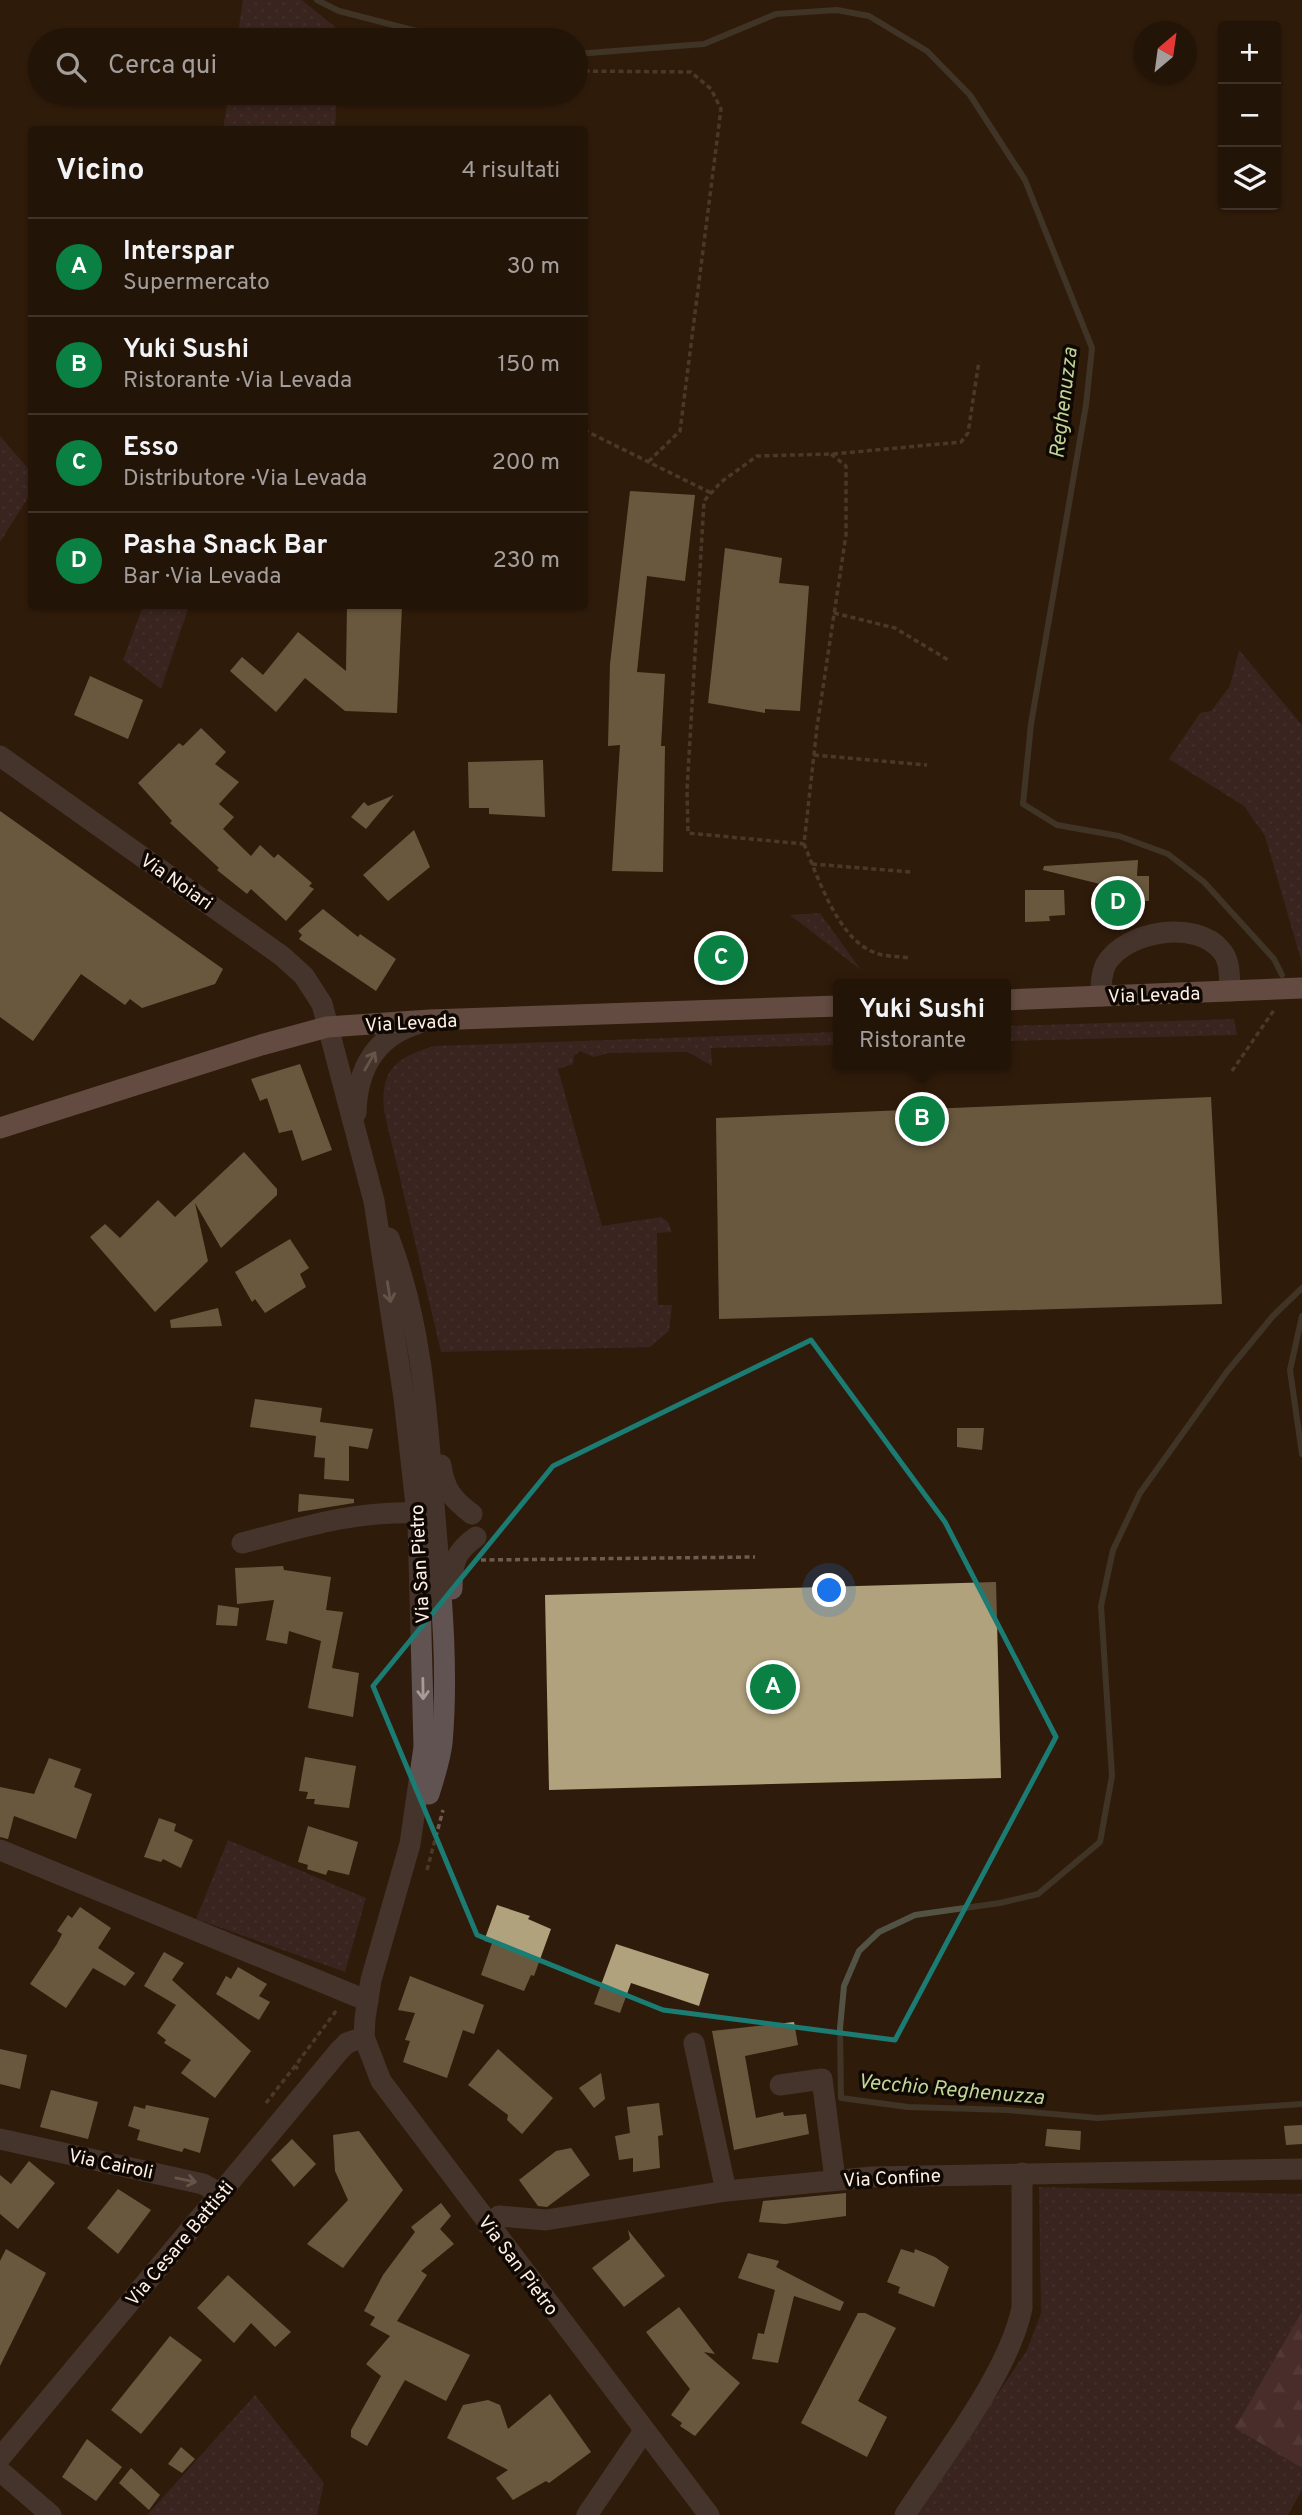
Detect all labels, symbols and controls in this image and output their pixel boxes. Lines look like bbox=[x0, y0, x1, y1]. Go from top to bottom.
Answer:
north arrow bbox=[1134, 21, 1197, 84]
map controls bbox=[1218, 21, 1281, 210]
button: + bbox=[1218, 21, 1281, 84]
search box bbox=[28, 28, 588, 105]
icon: search bbox=[52, 48, 90, 86]
text: Cerca qui bbox=[108, 50, 217, 83]
button: − bbox=[1218, 84, 1281, 147]
button: layers bbox=[1218, 147, 1281, 210]
text: Vicino bbox=[56, 153, 145, 190]
text: 4 risultati bbox=[462, 157, 560, 186]
text: Interspar bbox=[123, 236, 234, 269]
text: A bbox=[71, 253, 87, 282]
text: 30 m bbox=[507, 253, 560, 282]
text: Supermercato bbox=[123, 269, 270, 298]
text: Yuki Sushi bbox=[123, 334, 249, 367]
water label: Reghenuzza bbox=[1044, 346, 1085, 460]
text: B bbox=[71, 351, 87, 380]
text: 150 m bbox=[498, 351, 560, 380]
text: Ristorante · Via Levada bbox=[123, 367, 352, 396]
text: Esso bbox=[123, 432, 179, 465]
text: C bbox=[72, 449, 86, 478]
text: 200 m bbox=[492, 449, 560, 478]
text: Distributore · Via Levada bbox=[123, 465, 367, 494]
text: Pasha Snack Bar bbox=[123, 530, 327, 563]
text: D bbox=[71, 547, 87, 576]
text: 230 m bbox=[493, 547, 560, 576]
text: Bar · Via Levada bbox=[123, 563, 281, 592]
street label: Via Noiari bbox=[135, 849, 217, 916]
pin: D bbox=[1095, 877, 1141, 929]
pin: C bbox=[698, 932, 744, 984]
popup bbox=[833, 979, 1011, 1070]
street label: Via Levada bbox=[1107, 982, 1201, 1010]
text: Yuki Sushi bbox=[859, 994, 985, 1027]
street label: Via Levada bbox=[364, 1010, 458, 1038]
text: Ristorante bbox=[859, 1027, 966, 1056]
one-way arrow bbox=[363, 1051, 377, 1071]
pin: B bbox=[899, 1093, 945, 1145]
one-way arrow bbox=[383, 1280, 396, 1303]
street label: Via San Pietro bbox=[406, 1504, 436, 1624]
your location bbox=[812, 1573, 846, 1607]
pin: A bbox=[750, 1661, 796, 1713]
one-way arrow bbox=[416, 1677, 430, 1700]
water label: Vecchio Reghenuzza bbox=[857, 2069, 1045, 2112]
street label: Via Cairoli bbox=[66, 2144, 155, 2186]
street label: Via Confine bbox=[843, 2164, 941, 2194]
one-way arrow bbox=[174, 2174, 197, 2187]
street label: Via Cesare Battisti bbox=[121, 2177, 240, 2312]
street label: Via San Pietro bbox=[472, 2211, 563, 2321]

